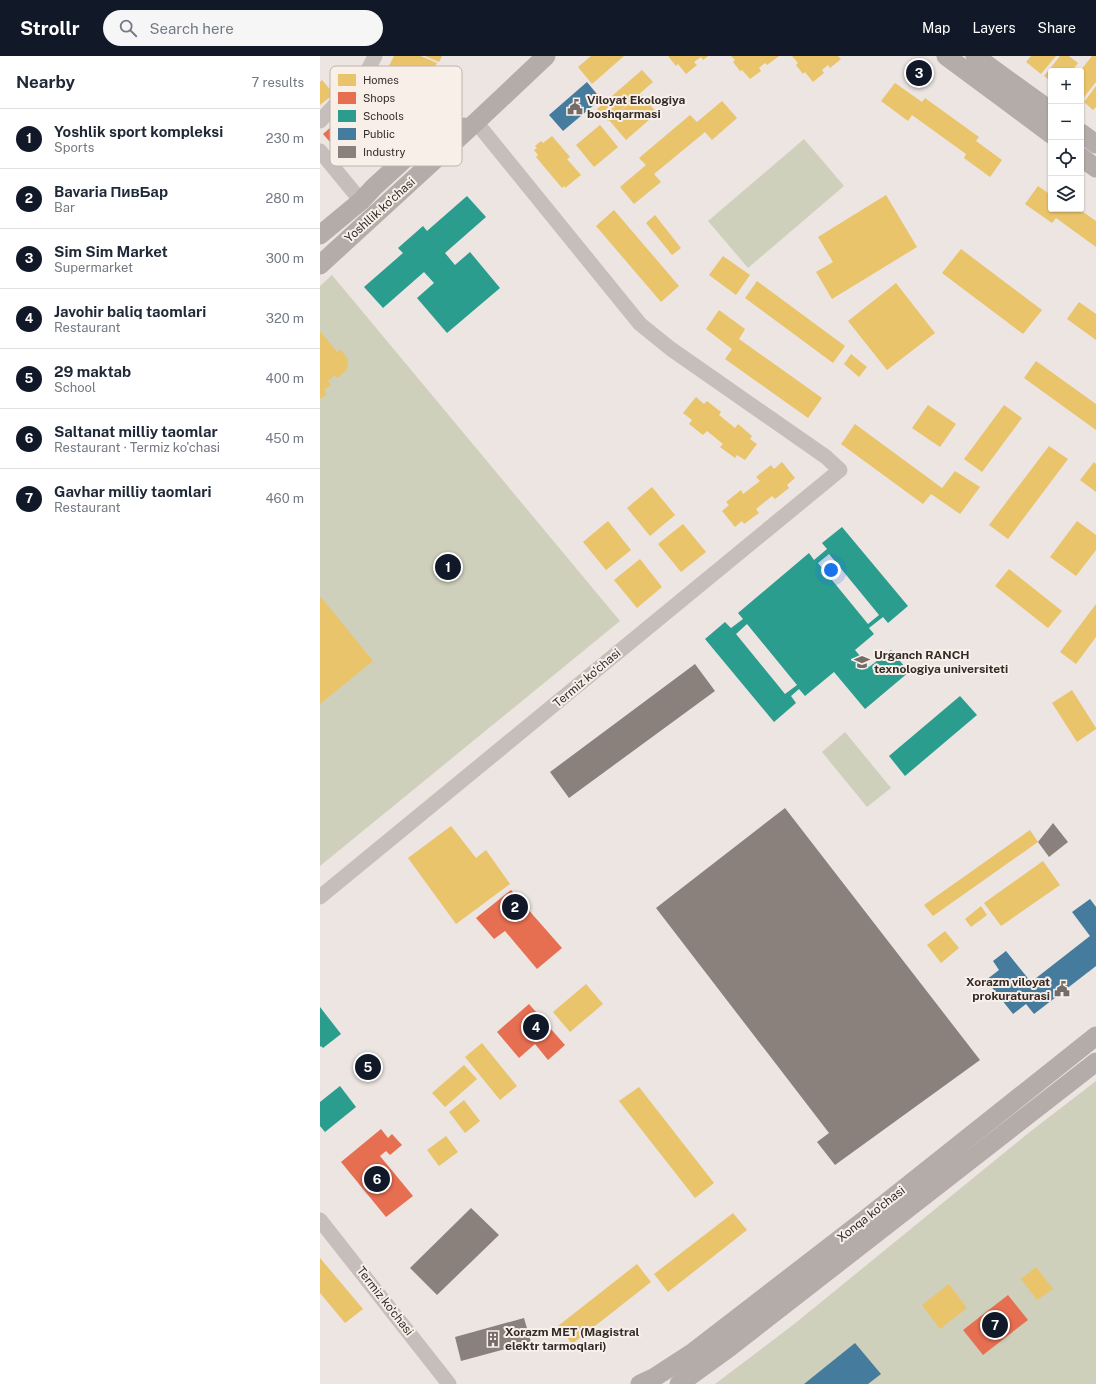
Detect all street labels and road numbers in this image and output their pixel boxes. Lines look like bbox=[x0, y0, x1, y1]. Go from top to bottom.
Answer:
street label: Yoshllik ko'chasi bbox=[342, 175, 418, 245]
street label: Termiz ko'chasi bbox=[551, 646, 623, 710]
street label: Xonqa ko'chasi bbox=[834, 1183, 908, 1245]
street label: Termiz ko'chasi bbox=[354, 1264, 416, 1338]

